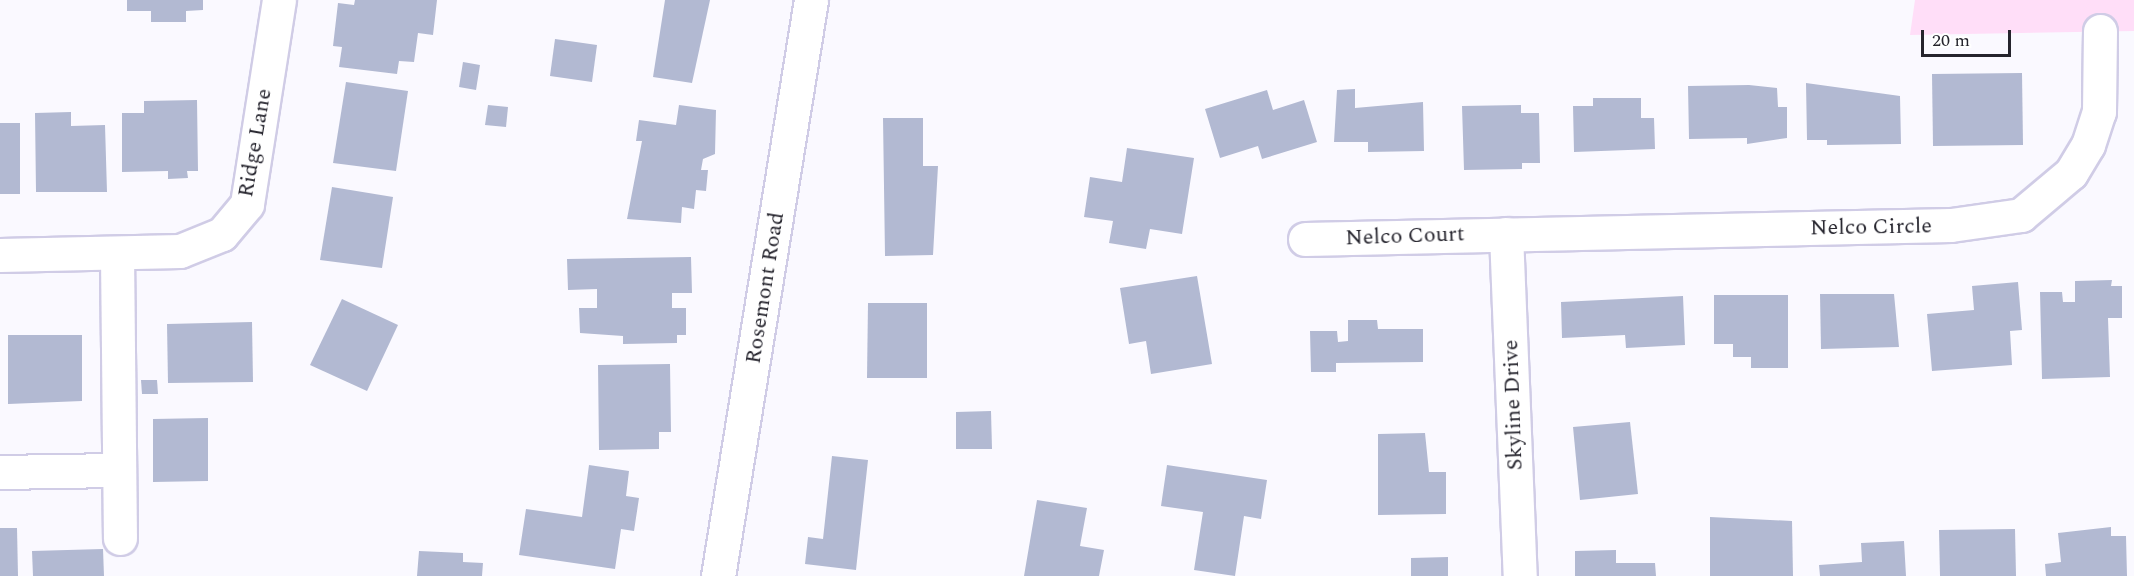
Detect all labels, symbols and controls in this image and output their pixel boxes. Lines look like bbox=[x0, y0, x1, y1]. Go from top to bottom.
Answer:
scale bar bbox=[1924, 18, 2014, 56]
text: 20 m bbox=[1932, 27, 1970, 54]
street label: Ridge Lane bbox=[232, 87, 278, 199]
street label: Rosemont Road bbox=[740, 210, 790, 366]
street label: Nelco Circle bbox=[1810, 213, 1932, 241]
street label: Nelco Court bbox=[1345, 221, 1465, 251]
street label: Skyline Drive bbox=[1498, 339, 1528, 471]

